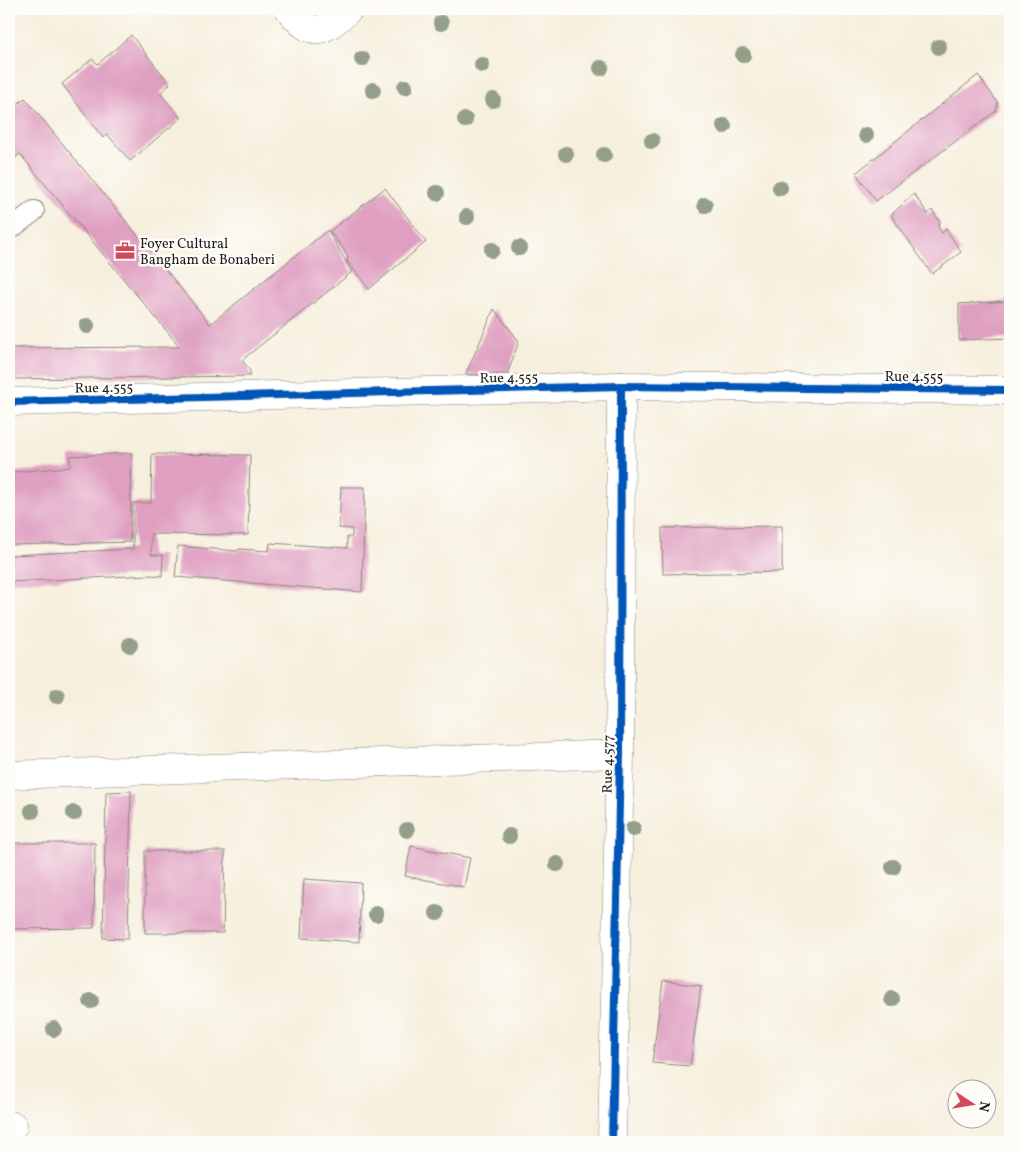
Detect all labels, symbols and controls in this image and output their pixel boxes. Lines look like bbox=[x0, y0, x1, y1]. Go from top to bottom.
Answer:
place label: Foyer Cultural Bangham de Bonaberi bbox=[140, 235, 275, 270]
office icon: Foyer Cultural Bangham de Bonaberi bbox=[114, 240, 136, 262]
street label: Rue 4.555 bbox=[480, 368, 538, 389]
street label: Rue 4.555 bbox=[885, 368, 943, 387]
street label: Rue 4.555 bbox=[75, 378, 133, 399]
street label: Rue 4.577 bbox=[598, 734, 619, 793]
north arrow bbox=[946, 1078, 996, 1128]
text: N bbox=[973, 1099, 994, 1113]

